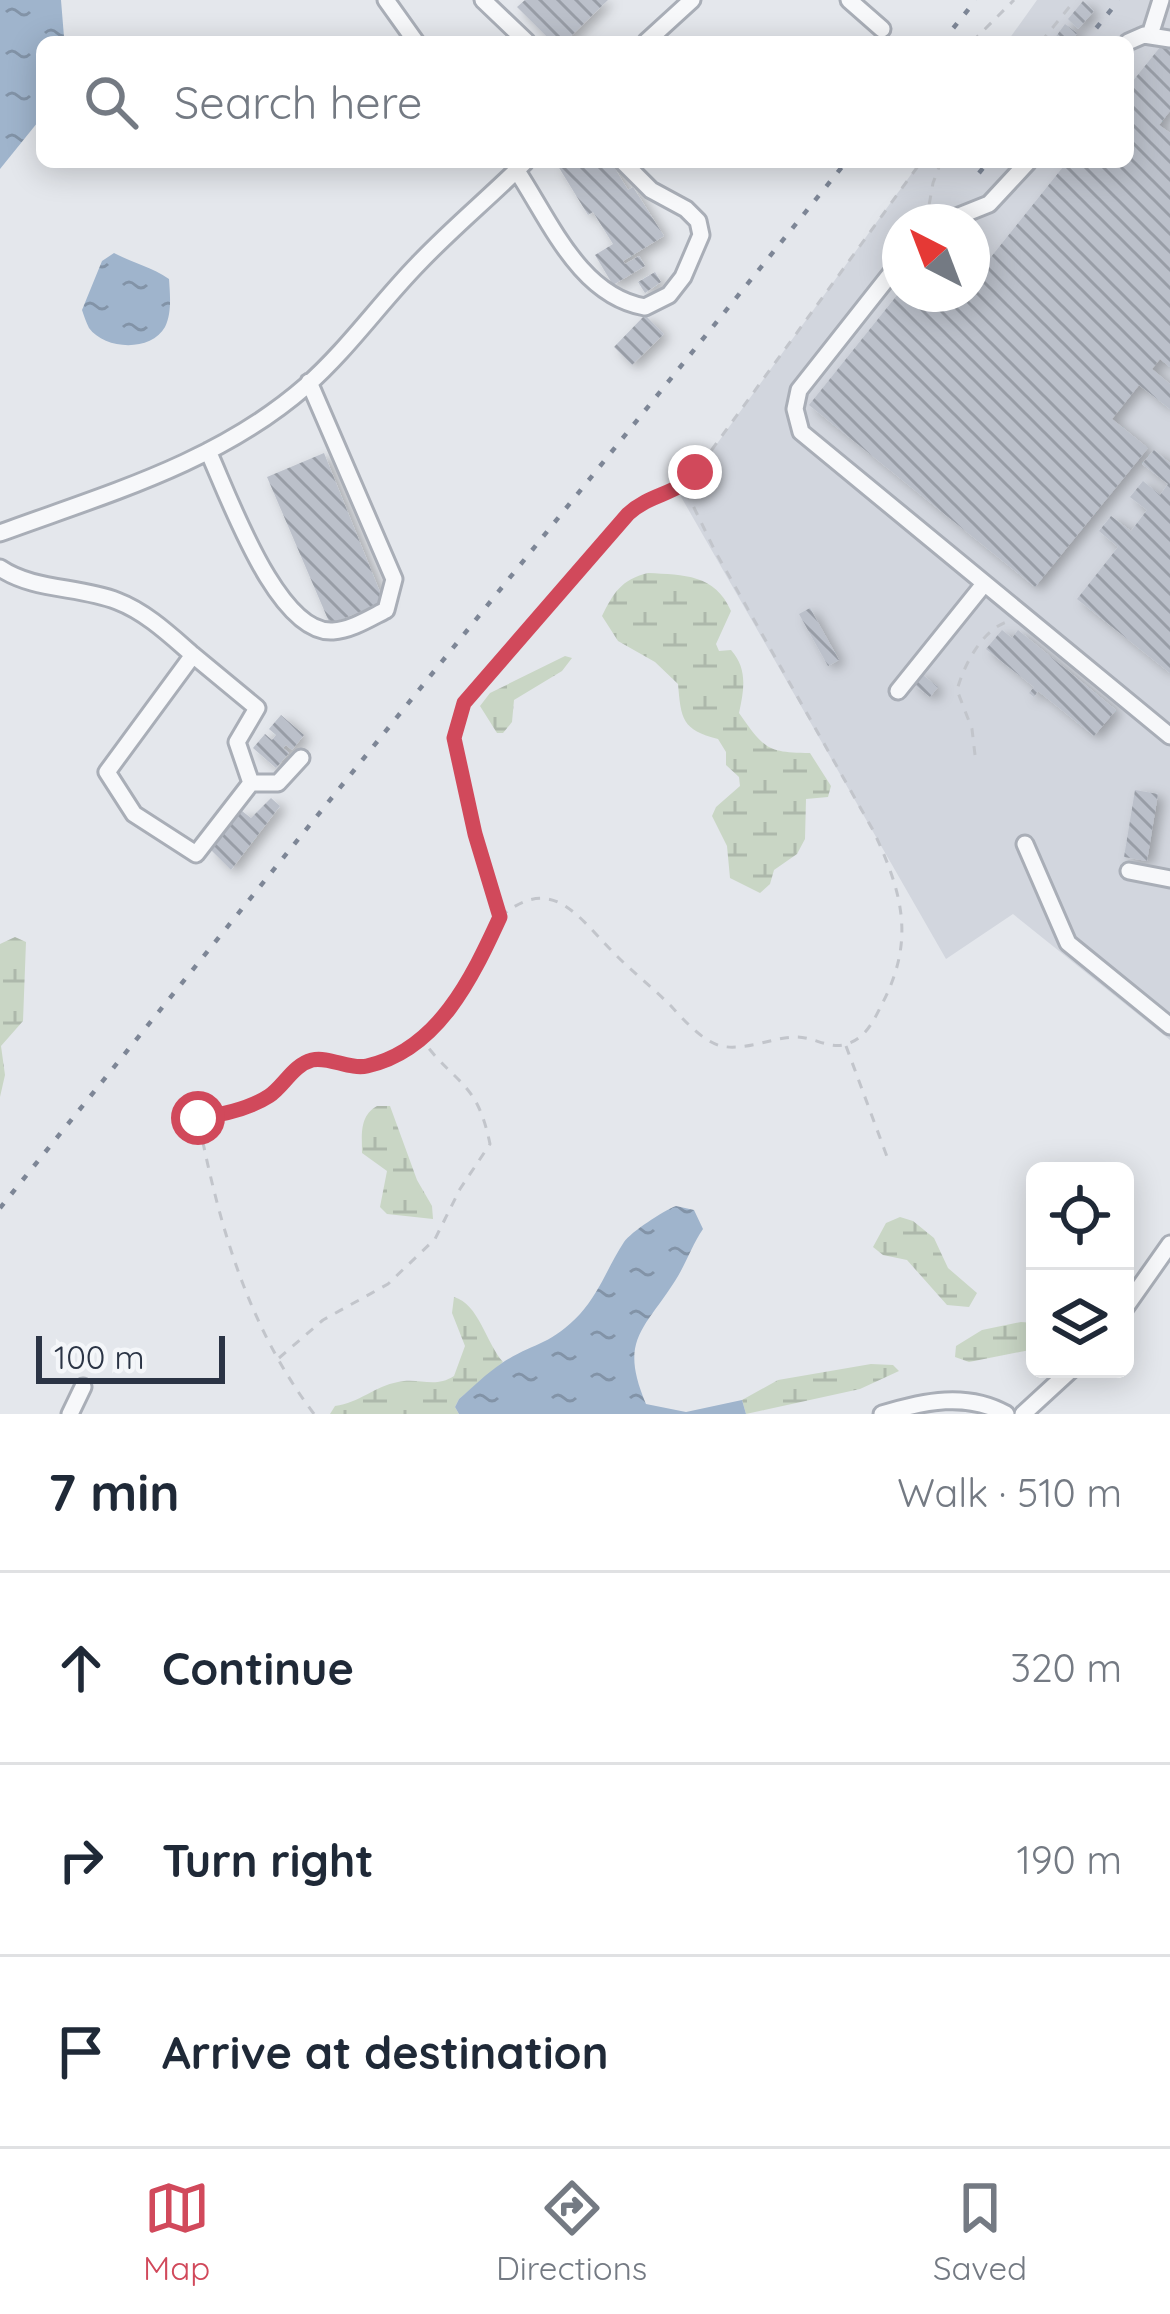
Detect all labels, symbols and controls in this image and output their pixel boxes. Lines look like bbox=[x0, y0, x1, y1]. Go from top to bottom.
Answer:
search box bbox=[36, 36, 1134, 168]
icon: search bbox=[78, 69, 144, 135]
text: Search here bbox=[174, 74, 422, 130]
north arrow bbox=[882, 204, 990, 312]
route end bbox=[668, 445, 722, 499]
route start bbox=[171, 1091, 225, 1145]
map controls bbox=[1026, 1162, 1134, 1378]
button: locate bbox=[1026, 1162, 1134, 1270]
button: layers bbox=[1026, 1270, 1134, 1378]
scale bar bbox=[36, 1330, 225, 1383]
text: 100 m bbox=[54, 1336, 145, 1377]
text: 7 min bbox=[48, 1460, 180, 1524]
text: Walk · 510 m bbox=[897, 1468, 1122, 1517]
icon: ahead bbox=[48, 1635, 114, 1701]
text: Continue bbox=[162, 1640, 354, 1696]
text: 320 m bbox=[1011, 1643, 1122, 1692]
icon: right bbox=[48, 1827, 114, 1893]
text: Turn right bbox=[162, 1832, 374, 1888]
text: 190 m bbox=[1016, 1835, 1122, 1884]
icon: arrive bbox=[48, 2019, 114, 2085]
text: Arrive at destination bbox=[162, 2024, 608, 2080]
tab: Map bbox=[143, 2175, 210, 2288]
tab: Directions bbox=[496, 2175, 647, 2288]
tab: Saved bbox=[933, 2175, 1027, 2288]

